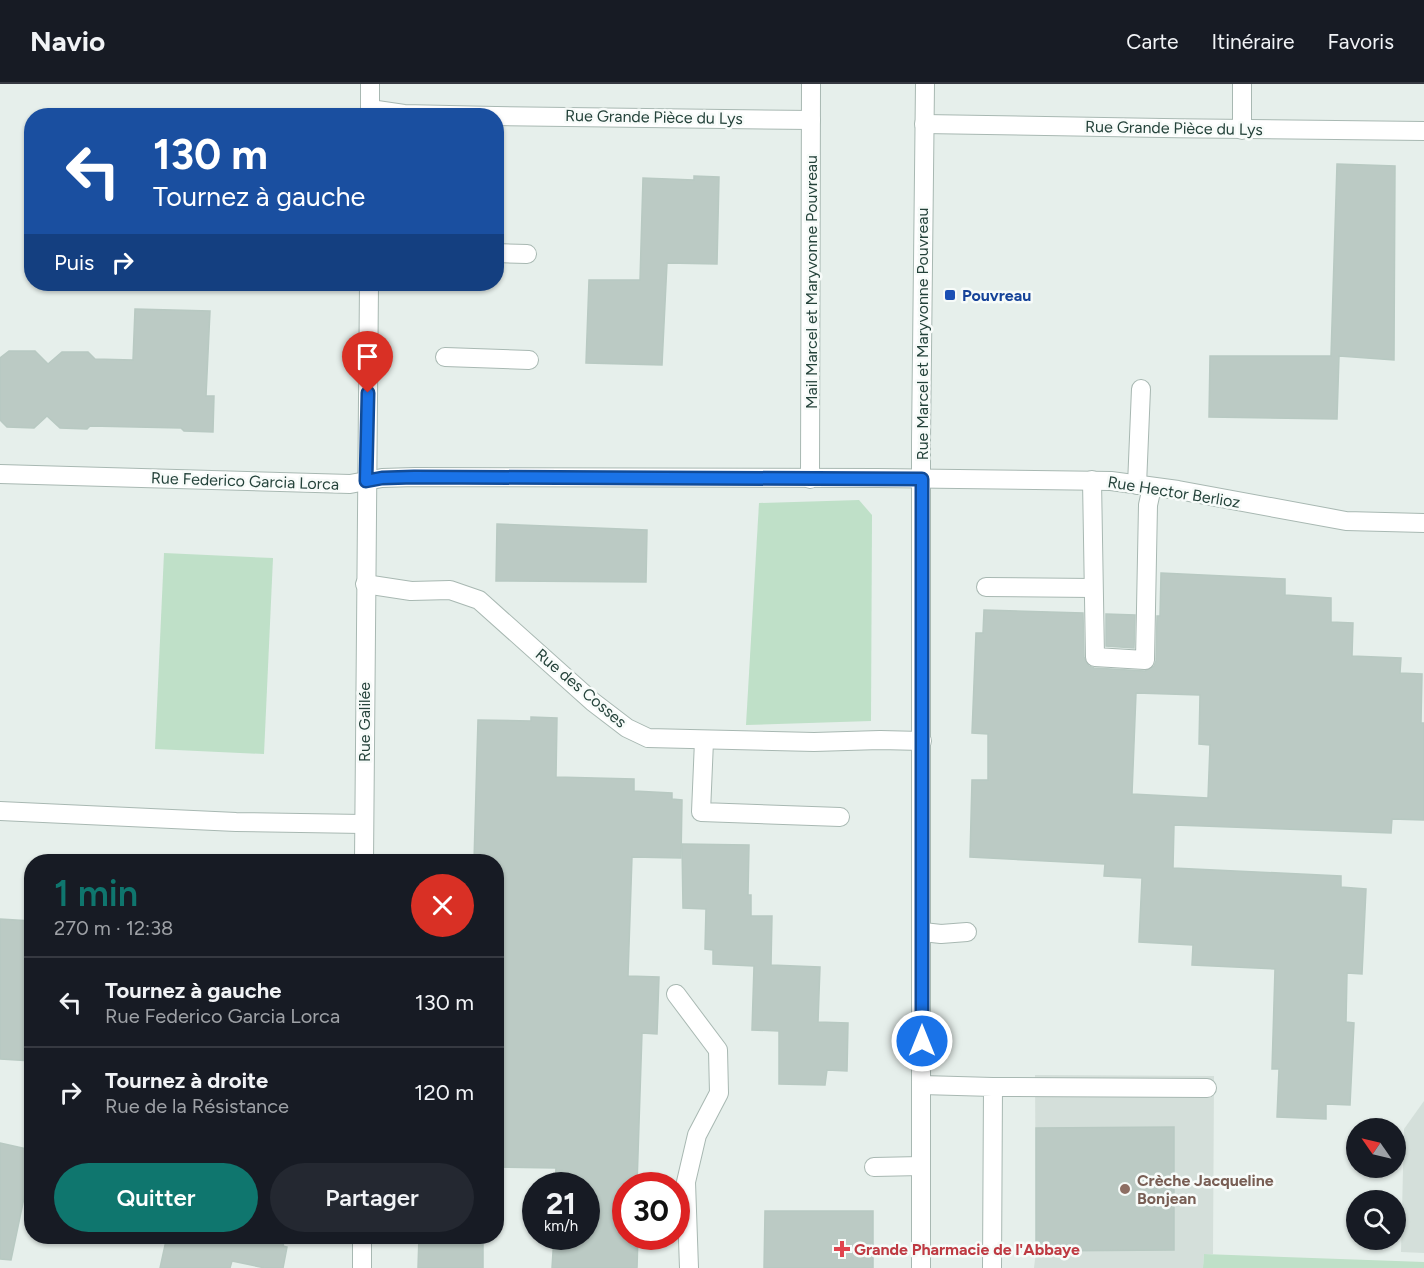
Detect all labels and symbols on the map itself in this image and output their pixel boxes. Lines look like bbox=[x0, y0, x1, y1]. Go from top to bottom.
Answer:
street label: Rue Grande Pièce du Lys bbox=[565, 106, 743, 128]
street label: Rue Grande Pièce du Lys bbox=[1085, 117, 1263, 139]
street label: Mail Marcel et Maryvonne Pouvreau bbox=[802, 155, 821, 409]
street label: Rue Marcel et Maryvonne Pouvreau bbox=[913, 208, 932, 460]
place label: Pouvreau bbox=[962, 286, 1031, 305]
marker: Pouvreau bbox=[943, 288, 957, 302]
pin bbox=[342, 331, 393, 393]
street label: Rue Federico Garcia Lorca bbox=[151, 468, 339, 494]
street label: Rue Hector Berlioz bbox=[1106, 472, 1242, 512]
street label: Rue des Cosses bbox=[532, 644, 630, 732]
street label: Rue Galilée bbox=[355, 682, 374, 762]
position arrow bbox=[890, 1009, 954, 1073]
north arrow bbox=[1346, 1118, 1406, 1178]
place label: Crèche Jacqueline Bonjean bbox=[1137, 1171, 1274, 1208]
speed limit sign: 30 bbox=[612, 1172, 690, 1250]
marker: Crèche Jacqueline Bonjean bbox=[1118, 1182, 1132, 1196]
place label: Grande Pharmacie de l'Abbaye bbox=[854, 1240, 1080, 1259]
marker: Grande Pharmacie de l'Abbaye bbox=[835, 1242, 849, 1256]

